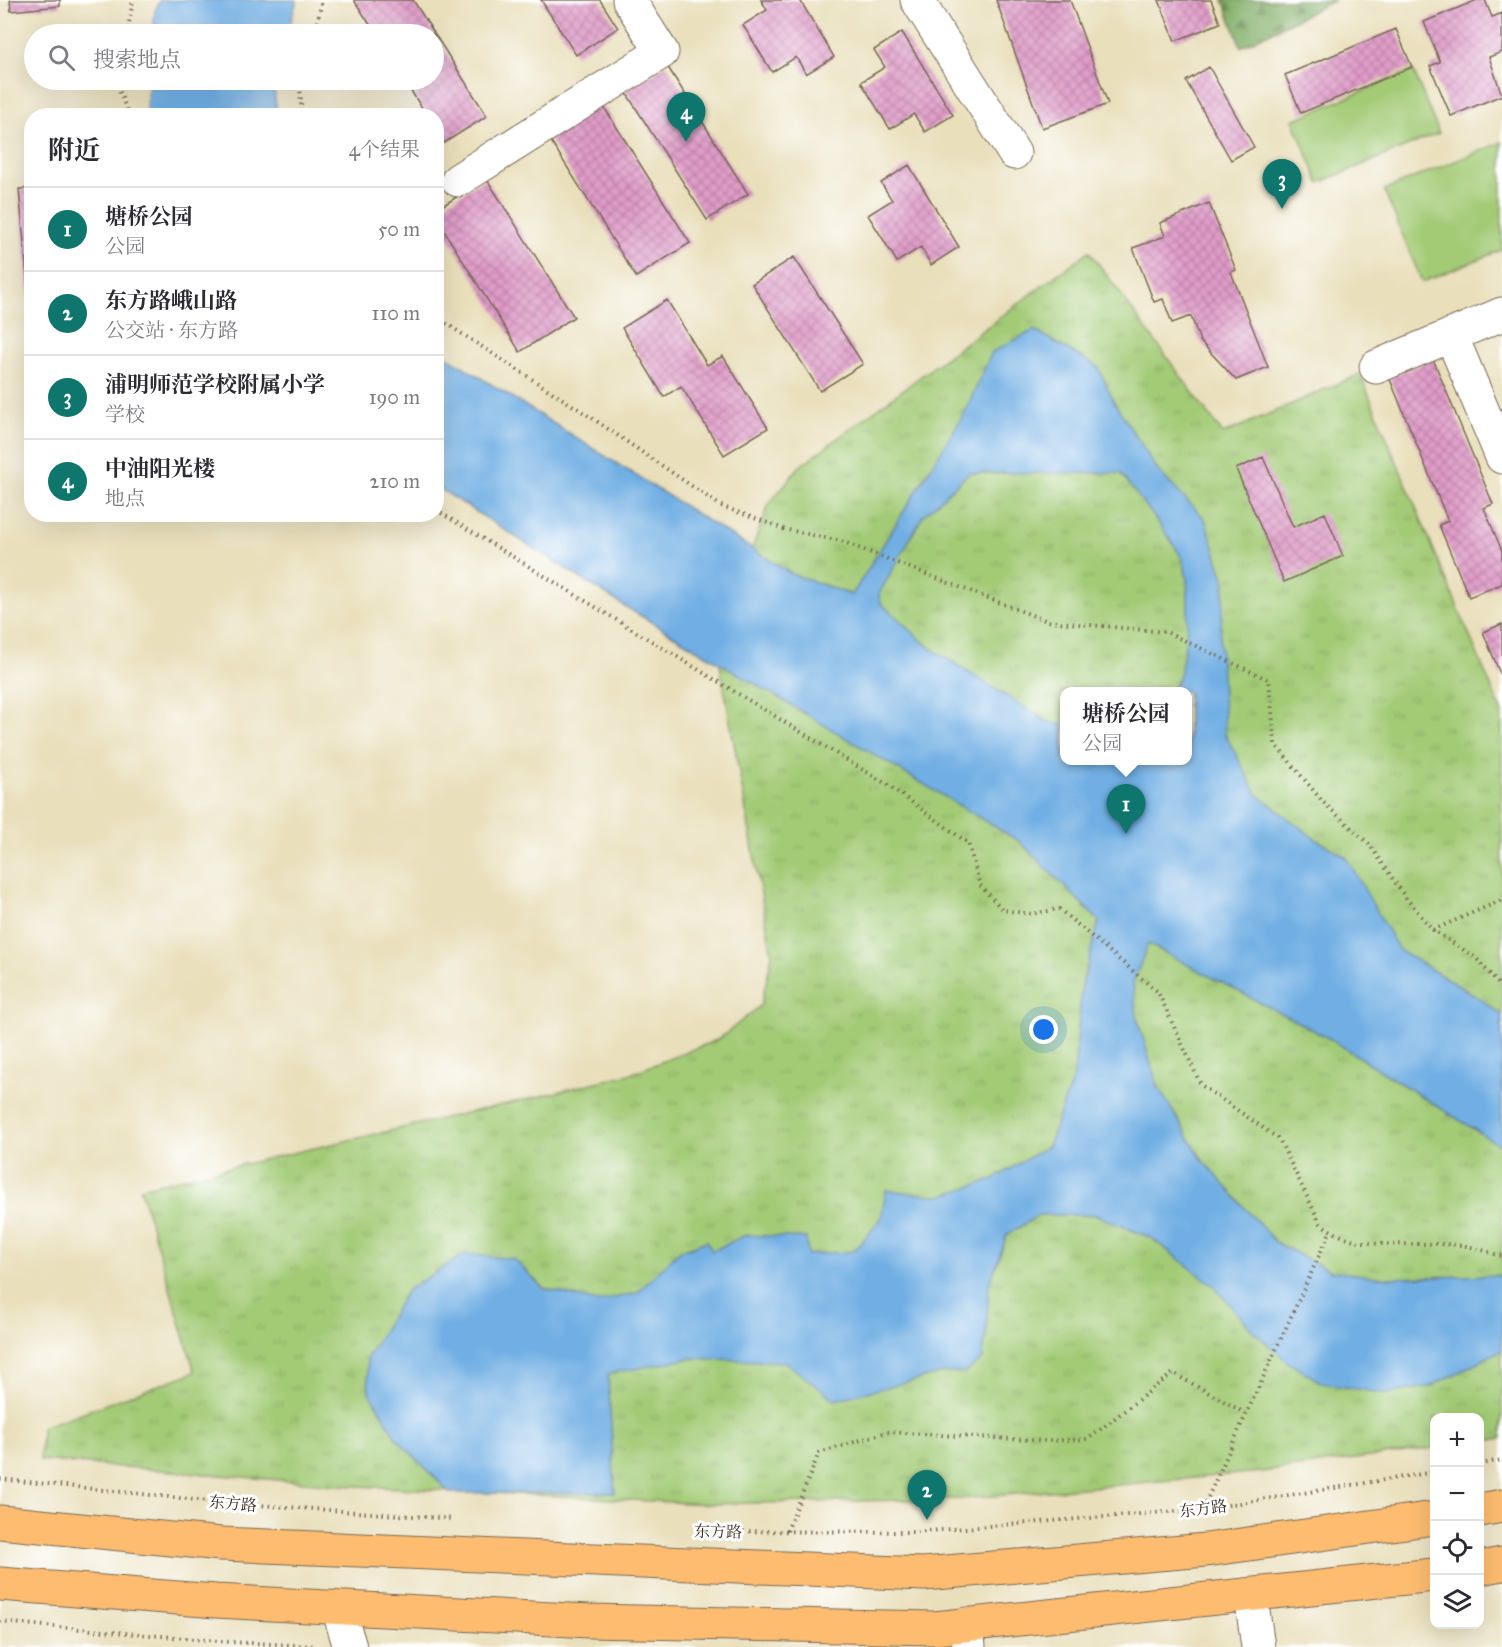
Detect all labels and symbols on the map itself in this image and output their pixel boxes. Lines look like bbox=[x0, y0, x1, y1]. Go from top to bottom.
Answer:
pin: 4 bbox=[666, 92, 706, 142]
pin: 3 bbox=[1262, 160, 1302, 209]
pin: 1 bbox=[1106, 784, 1146, 834]
your location bbox=[1029, 1015, 1058, 1044]
pin: 2 bbox=[908, 1470, 946, 1520]
street label: 东方路 bbox=[208, 1492, 258, 1515]
street label: 东方路 bbox=[1178, 1496, 1228, 1521]
street label: 东方路 bbox=[694, 1522, 742, 1541]

